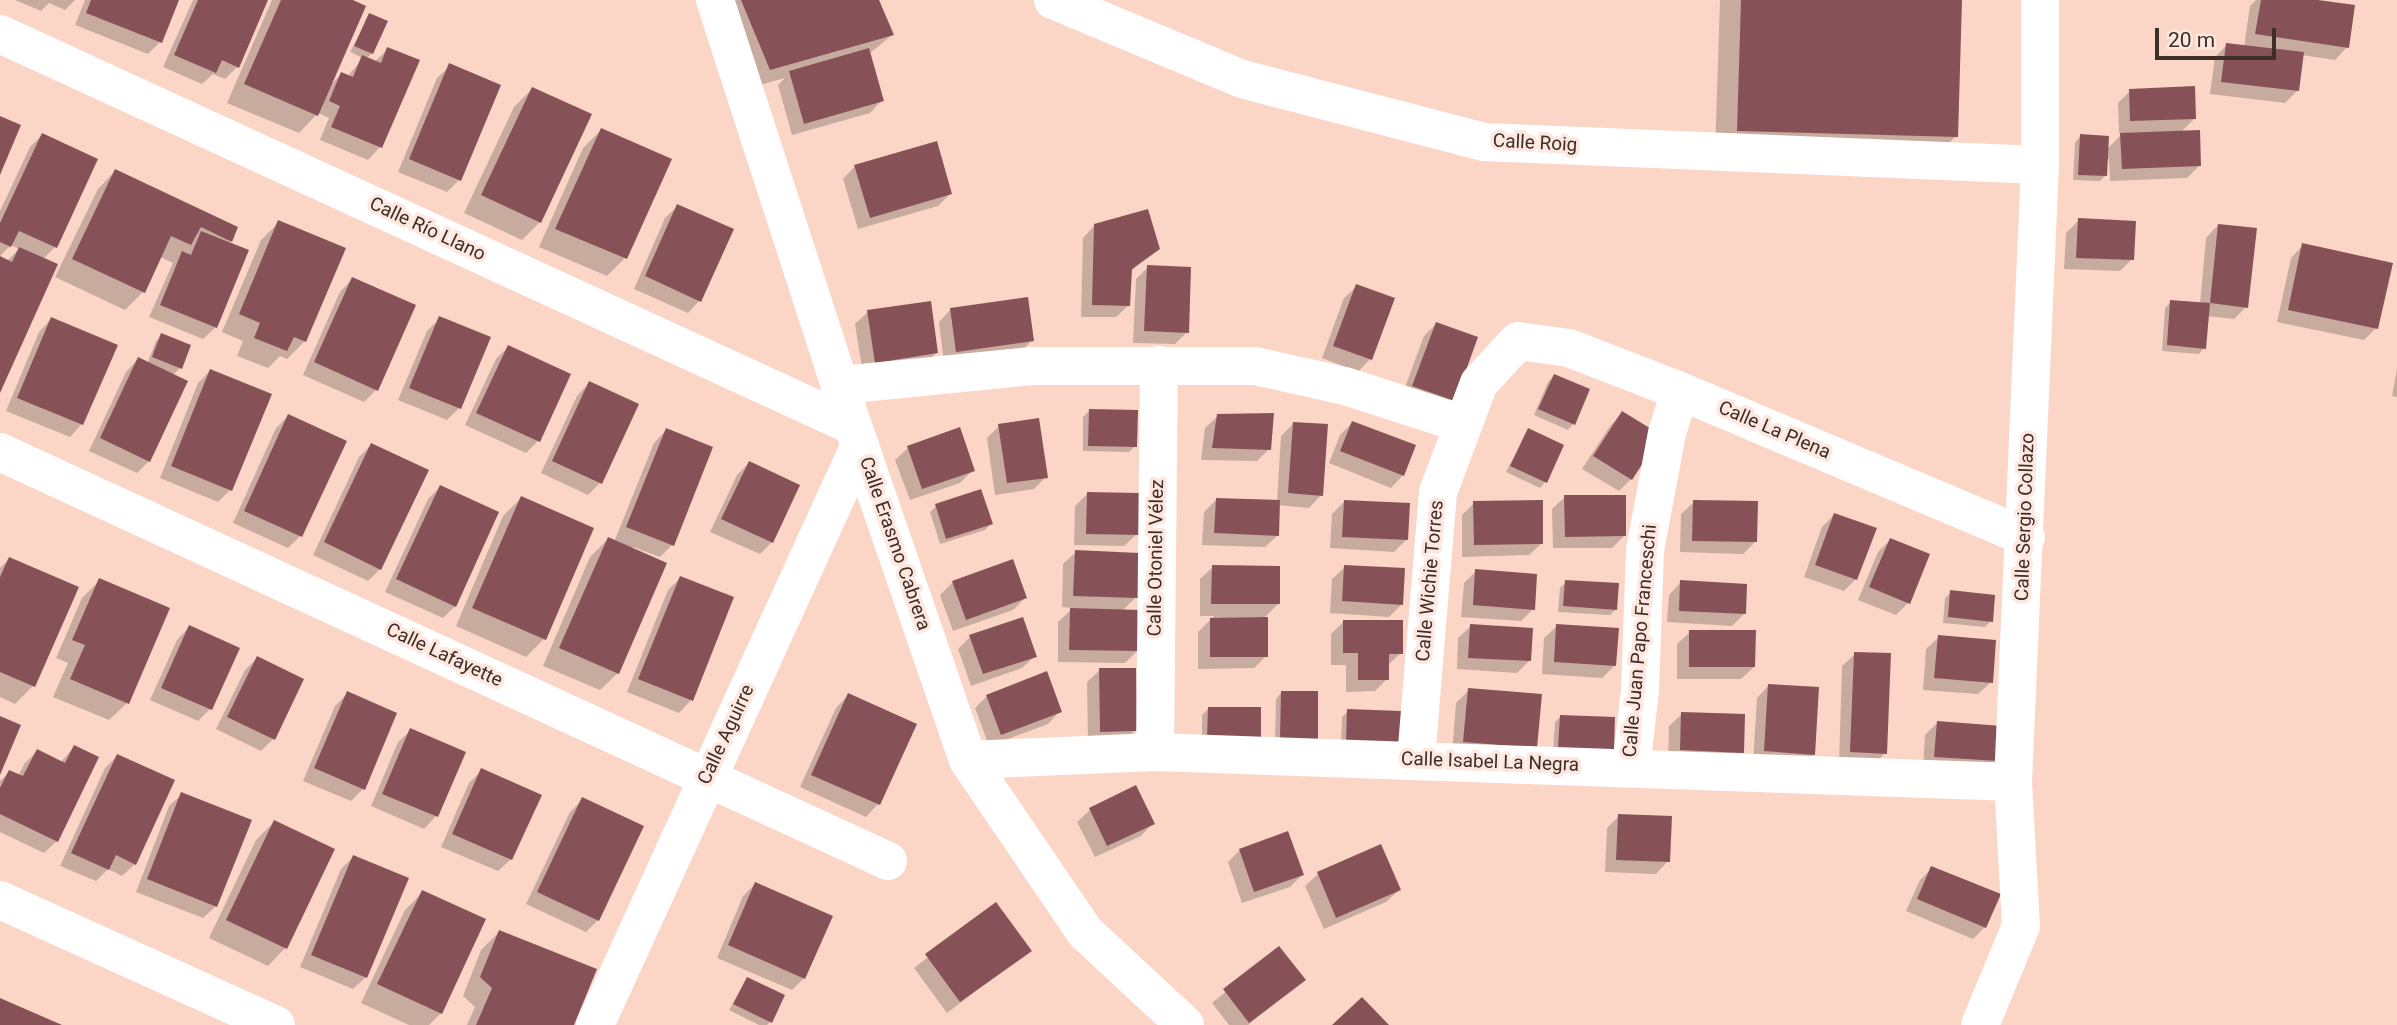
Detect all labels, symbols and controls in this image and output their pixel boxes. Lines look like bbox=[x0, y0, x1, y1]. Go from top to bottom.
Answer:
scale bar bbox=[2159, 14, 2280, 58]
text: 20 m bbox=[2168, 28, 2215, 52]
street label: Calle Roig bbox=[1492, 130, 1578, 158]
street label: Calle Río Llano bbox=[365, 193, 489, 267]
street label: Calle La Plena bbox=[1715, 397, 1833, 465]
street label: Calle Sergio Collazo bbox=[2012, 433, 2040, 601]
street label: Calle Erasmo Cabrera bbox=[854, 454, 934, 634]
street label: Calle Otoniel Vélez bbox=[1144, 479, 1170, 637]
street label: Calle Wichie Torres bbox=[1413, 499, 1449, 663]
street label: Calle Juan Papo Franceschi bbox=[1619, 524, 1663, 758]
street label: Calle Lafayette bbox=[382, 619, 506, 693]
street label: Calle Aguirre bbox=[694, 681, 760, 789]
street label: Calle Isabel La Negra bbox=[1401, 748, 1579, 778]

